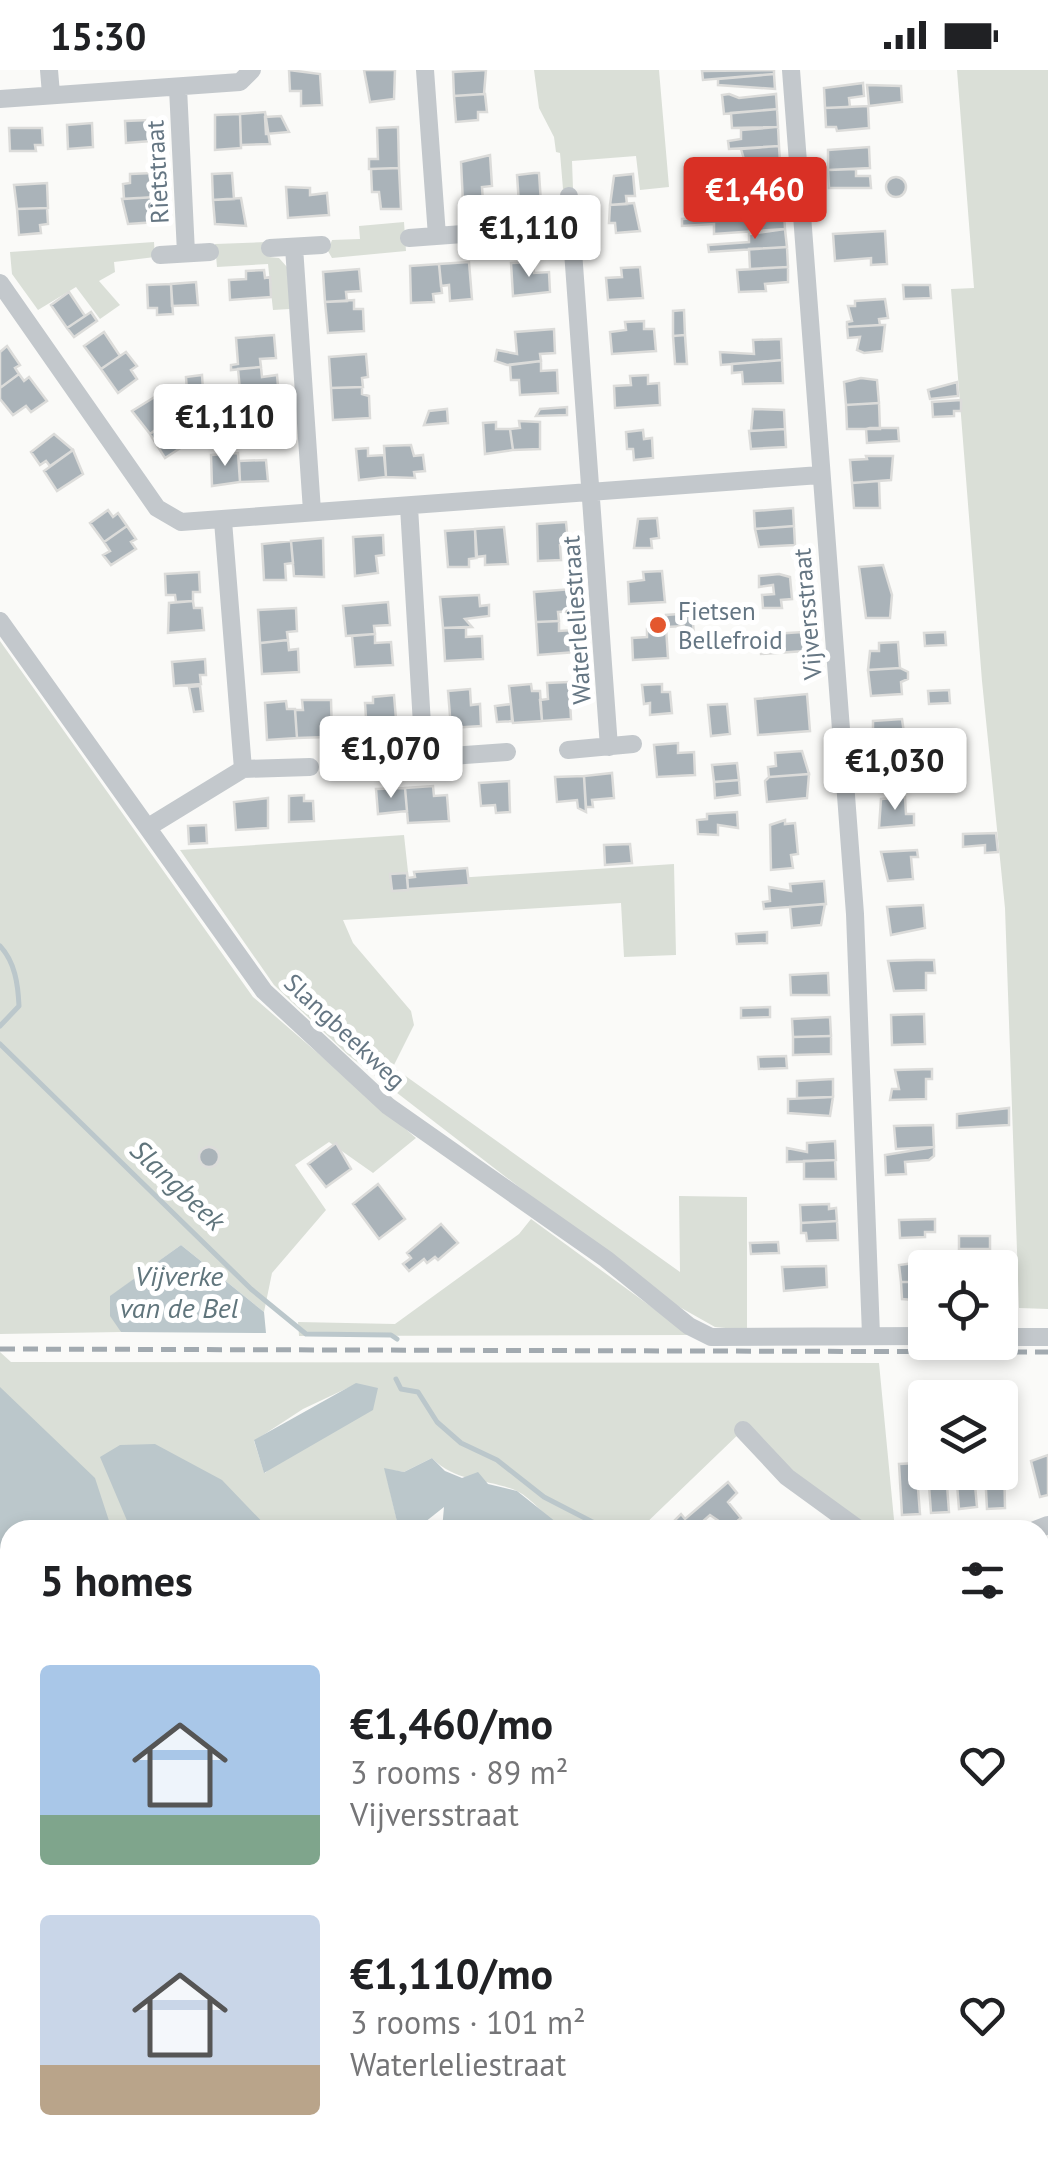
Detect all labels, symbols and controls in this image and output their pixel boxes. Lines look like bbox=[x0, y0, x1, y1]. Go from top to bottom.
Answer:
text: 15:30 bbox=[50, 11, 146, 60]
street label: Rietstraat bbox=[138, 119, 176, 225]
pin: €1,460 bbox=[674, 157, 836, 242]
text: €1,460 bbox=[706, 168, 804, 210]
pin: €1,110 bbox=[448, 195, 610, 280]
text: €1,110 bbox=[480, 206, 578, 248]
pin: €1,110 bbox=[144, 384, 306, 469]
text: €1,110 bbox=[176, 395, 274, 437]
street label: Waterleliestraat bbox=[554, 534, 598, 705]
street label: Vijversstraat bbox=[785, 546, 829, 682]
place label: Fietsen Bellefroid bbox=[678, 595, 783, 656]
marker: Fietsen Bellefroid bbox=[647, 614, 669, 636]
pin: €1,070 bbox=[310, 716, 472, 801]
text: €1,070 bbox=[342, 727, 440, 769]
pin: €1,030 bbox=[814, 728, 976, 813]
text: €1,030 bbox=[846, 739, 944, 781]
street label: Slangbeekweg bbox=[278, 967, 412, 1095]
water label: Slangbeek bbox=[123, 1131, 235, 1239]
map controls bbox=[908, 1250, 1018, 1490]
button: locate bbox=[908, 1250, 1018, 1360]
water label: Vijverke van de Bel bbox=[120, 1257, 239, 1326]
button: layers bbox=[908, 1380, 1018, 1490]
text: 5 homes bbox=[40, 1553, 193, 1608]
icon: filters bbox=[955, 1553, 1010, 1608]
text: €1,460/mo bbox=[350, 1696, 553, 1751]
icon: home bbox=[120, 1705, 240, 1825]
icon: heart bbox=[955, 1738, 1010, 1793]
text: 3 rooms · 89 m² bbox=[350, 1751, 568, 1793]
text: Vijversstraat bbox=[350, 1793, 519, 1835]
text: €1,110/mo bbox=[350, 1946, 553, 2001]
icon: home bbox=[120, 1955, 240, 2075]
icon: heart bbox=[955, 1988, 1010, 2043]
text: 3 rooms · 101 m² bbox=[350, 2001, 586, 2043]
text: Waterleliestraat bbox=[350, 2043, 566, 2085]

